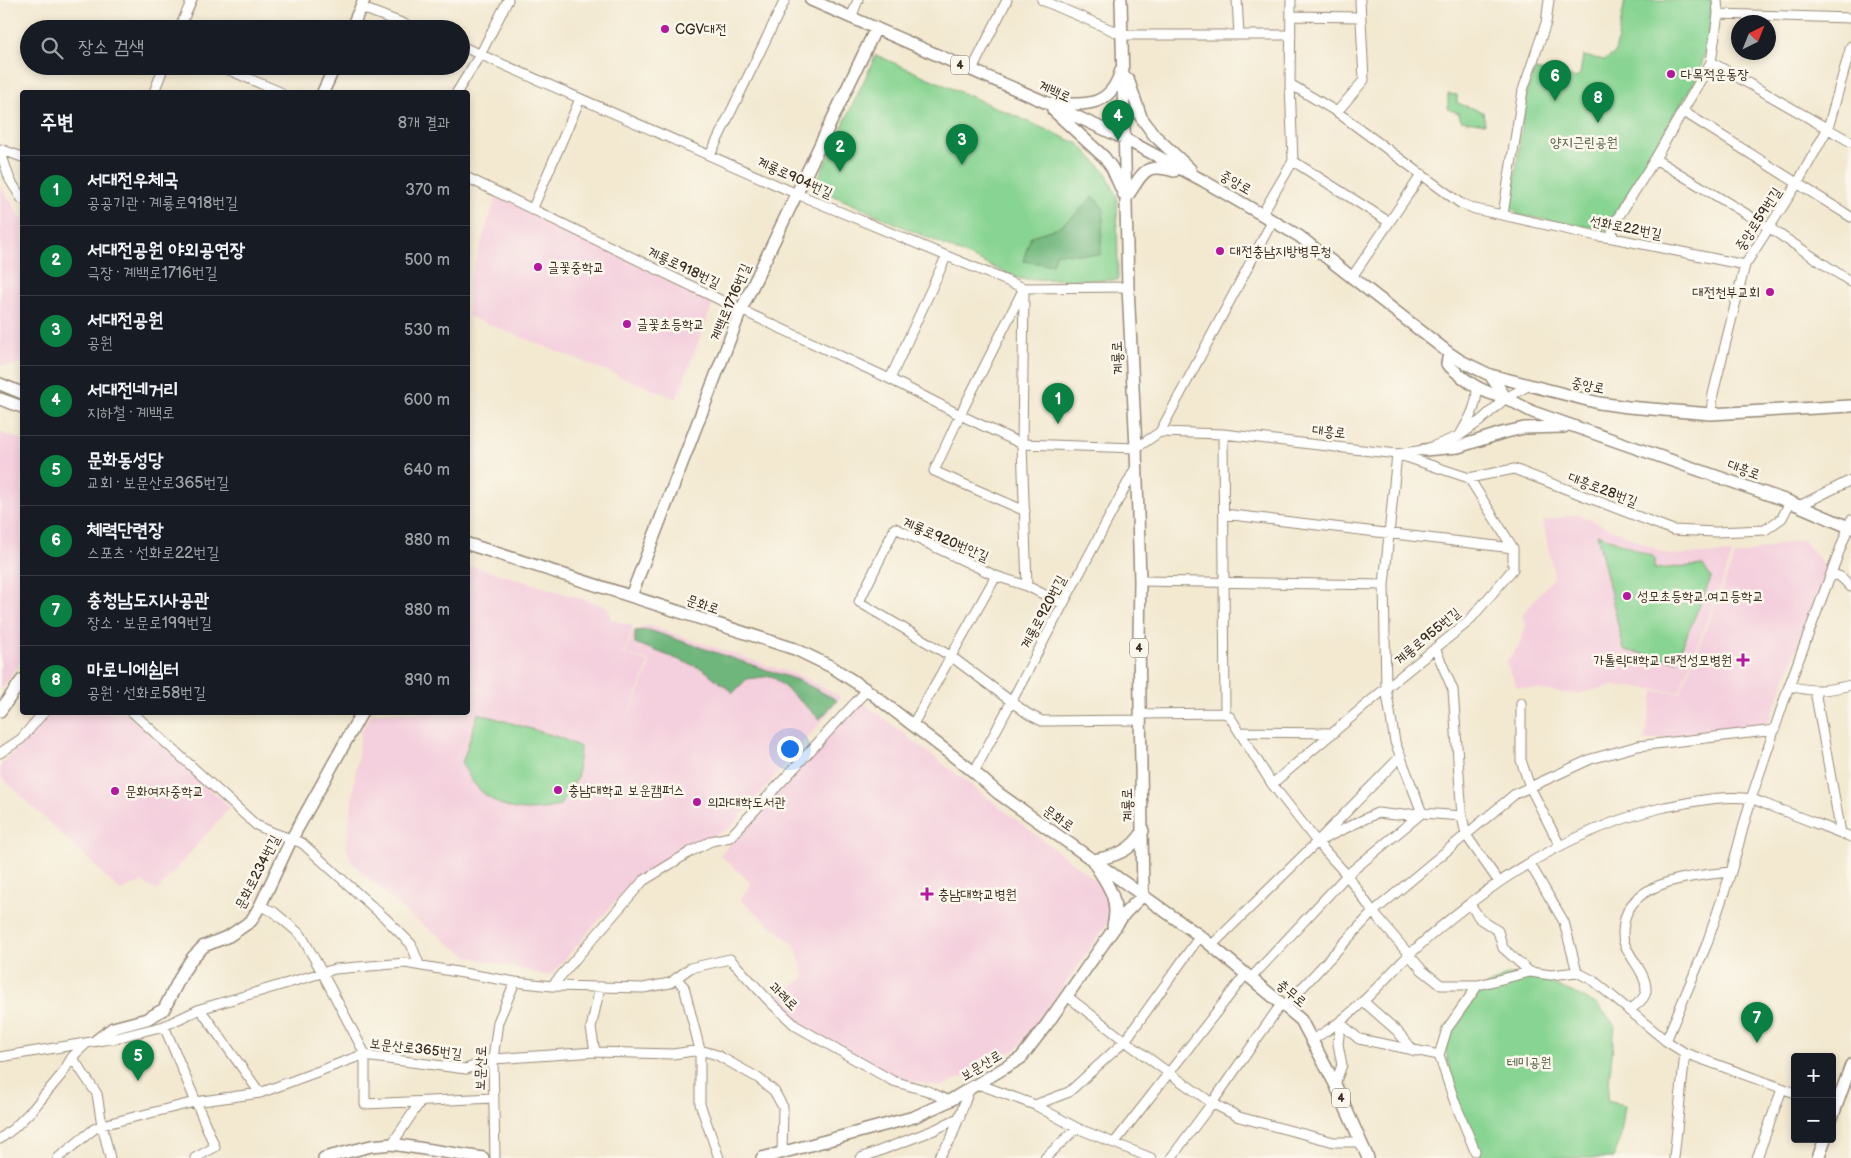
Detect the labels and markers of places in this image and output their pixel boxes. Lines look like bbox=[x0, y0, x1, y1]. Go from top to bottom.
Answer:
place label: CGV대전 bbox=[675, 21, 727, 38]
marker: CGV대전 bbox=[659, 23, 671, 35]
pin: 6 bbox=[1539, 60, 1571, 101]
place label: 다목적운동장 bbox=[1681, 66, 1749, 83]
marker: 다목적운동장 bbox=[1665, 68, 1677, 80]
pin: 8 bbox=[1582, 82, 1614, 123]
pin: 4 bbox=[1102, 100, 1134, 141]
pin: 3 bbox=[946, 124, 978, 165]
pin: 2 bbox=[824, 131, 856, 172]
place label: 대전충남지방병무청 bbox=[1230, 243, 1331, 260]
marker: 대전충남지방병무청 bbox=[1214, 245, 1226, 257]
place label: 글꽃중학교 bbox=[548, 259, 604, 276]
marker: 글꽃중학교 bbox=[532, 261, 544, 273]
place label: 대전천부교회 bbox=[1692, 284, 1760, 301]
marker: 대전천부교회 bbox=[1764, 286, 1776, 298]
place label: 글꽃초등학교 bbox=[637, 316, 705, 333]
marker: 글꽃초등학교 bbox=[621, 318, 633, 330]
pin: 1 bbox=[1042, 383, 1074, 424]
place label: 성모초등학교.여고등학교 bbox=[1637, 588, 1764, 605]
marker: 성모초등학교.여고등학교 bbox=[1621, 590, 1633, 602]
place label: 가톨릭대학교 대전성모병원 bbox=[1593, 652, 1732, 669]
marker: 가톨릭대학교 대전성모병원 bbox=[1736, 653, 1750, 667]
place label: 충남대학교 보운캠퍼스 bbox=[568, 782, 684, 799]
place label: 문화여자중학교 bbox=[125, 783, 204, 800]
marker: 충남대학교 보운캠퍼스 bbox=[552, 784, 564, 796]
marker: 문화여자중학교 bbox=[109, 785, 121, 797]
place label: 의과대학도서관 bbox=[707, 794, 786, 811]
marker: 의과대학도서관 bbox=[691, 796, 703, 808]
place label: 충남대학교병원 bbox=[938, 886, 1017, 903]
marker: 충남대학교병원 bbox=[920, 887, 934, 901]
pin: 7 bbox=[1741, 1002, 1773, 1043]
pin: 5 bbox=[122, 1040, 154, 1081]

